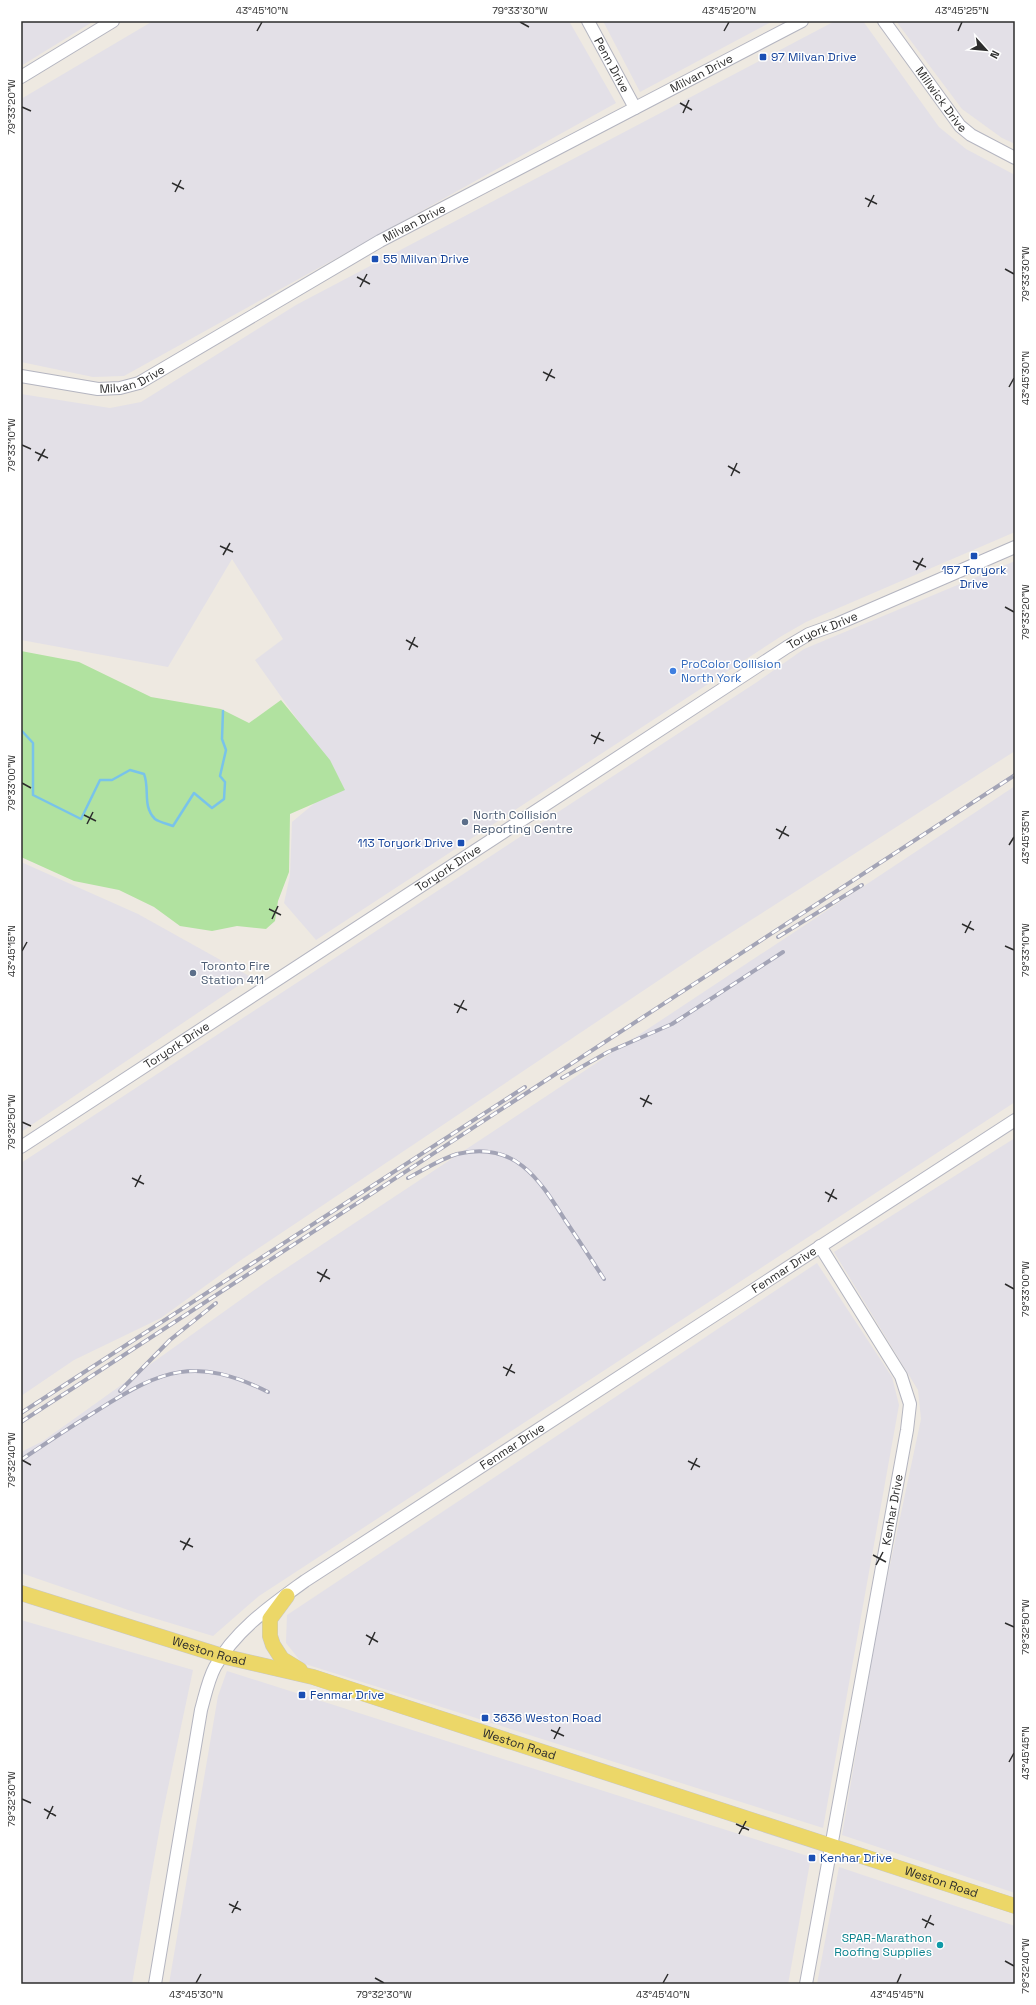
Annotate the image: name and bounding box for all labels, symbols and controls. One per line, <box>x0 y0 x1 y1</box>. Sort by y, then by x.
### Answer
text: 43°45'10"N <box>236 4 288 17</box>
text: 79°33'30"W <box>492 4 548 17</box>
text: 43°45'20"N <box>702 4 756 17</box>
text: 43°45'25"N <box>935 4 989 17</box>
north arrow <box>966 30 1006 70</box>
street label: Penn Drive <box>590 34 633 96</box>
text: N <box>987 48 1003 61</box>
place label: 97 Milvan Drive <box>771 49 857 65</box>
street label: Milvan Drive <box>667 50 736 96</box>
marker: 97 Milvan Drive <box>758 52 768 62</box>
street label: Millwick Drive <box>912 64 970 136</box>
text: 79°33'20"W <box>5 79 18 135</box>
street label: Milvan Drive <box>380 200 448 246</box>
text: 79°33'30"W <box>1019 246 1032 302</box>
place label: 55 Milvan Drive <box>383 251 469 267</box>
marker: 55 Milvan Drive <box>370 254 380 264</box>
text: 43°45'30"N <box>1019 351 1032 405</box>
street label: Milvan Drive <box>99 362 168 397</box>
text: 79°33'10"W <box>5 418 18 472</box>
marker: 157 Toryork Drive <box>969 551 979 561</box>
place label: 157 Toryork Drive <box>941 562 1007 592</box>
text: 79°33'20"W <box>1019 584 1032 640</box>
street label: Toryork Drive <box>784 608 860 653</box>
place label: ProColor Collision North York <box>681 656 781 686</box>
marker: ProColor Collision North York <box>668 666 678 676</box>
text: 79°33'00"W <box>5 755 18 811</box>
place label: North Collision Reporting Centre <box>473 807 573 837</box>
text: 43°45'35"N <box>1019 810 1032 864</box>
marker: North Collision Reporting Centre <box>460 817 470 827</box>
place label: 113 Toryork Drive <box>358 835 453 851</box>
marker: 113 Toryork Drive <box>456 838 466 848</box>
street label: Toryork Drive <box>412 841 484 896</box>
text: 79°33'10"W <box>1019 923 1032 977</box>
text: 43°45'15"N <box>5 925 18 977</box>
place label: Toronto Fire Station 411 <box>201 958 270 988</box>
marker: Toronto Fire Station 411 <box>188 968 198 978</box>
street label: Toryork Drive <box>141 1018 213 1073</box>
text: 79°32'50"W <box>5 1094 18 1150</box>
street label: Fenmar Drive <box>749 1243 820 1297</box>
text: 79°33'00"W <box>1019 1261 1032 1317</box>
street label: Fenmar Drive <box>477 1419 548 1473</box>
text: 79°32'40"W <box>5 1432 18 1488</box>
street label: Kenhar Drive <box>878 1473 907 1547</box>
text: 79°32'50"W <box>1019 1599 1032 1655</box>
street label: Weston Road <box>170 1633 248 1669</box>
place label: Fenmar Drive <box>310 1687 384 1703</box>
marker: Fenmar Drive <box>297 1690 307 1700</box>
place label: 3636 Weston Road <box>493 1710 601 1726</box>
marker: 3636 Weston Road <box>480 1713 490 1723</box>
street label: Weston Road <box>481 1725 558 1764</box>
text: 43°45'45"N <box>1019 1726 1032 1780</box>
text: 79°32'30"W <box>5 1771 18 1827</box>
place label: Kenhar Drive <box>820 1850 892 1866</box>
marker: Kenhar Drive <box>807 1853 817 1863</box>
street label: Weston Road <box>903 1863 980 1901</box>
place label: SPAR-Marathon Roofing Supplies <box>834 1930 932 1960</box>
text: 79°32'40"W <box>1019 1938 1032 1994</box>
marker: SPAR-Marathon Roofing Supplies <box>935 1940 945 1950</box>
text: 43°45'30"N <box>169 1988 223 2001</box>
text: 79°32'30"W <box>356 1988 412 2001</box>
text: 43°45'40"N <box>636 1988 690 2001</box>
text: 43°45'45"N <box>870 1988 924 2001</box>

